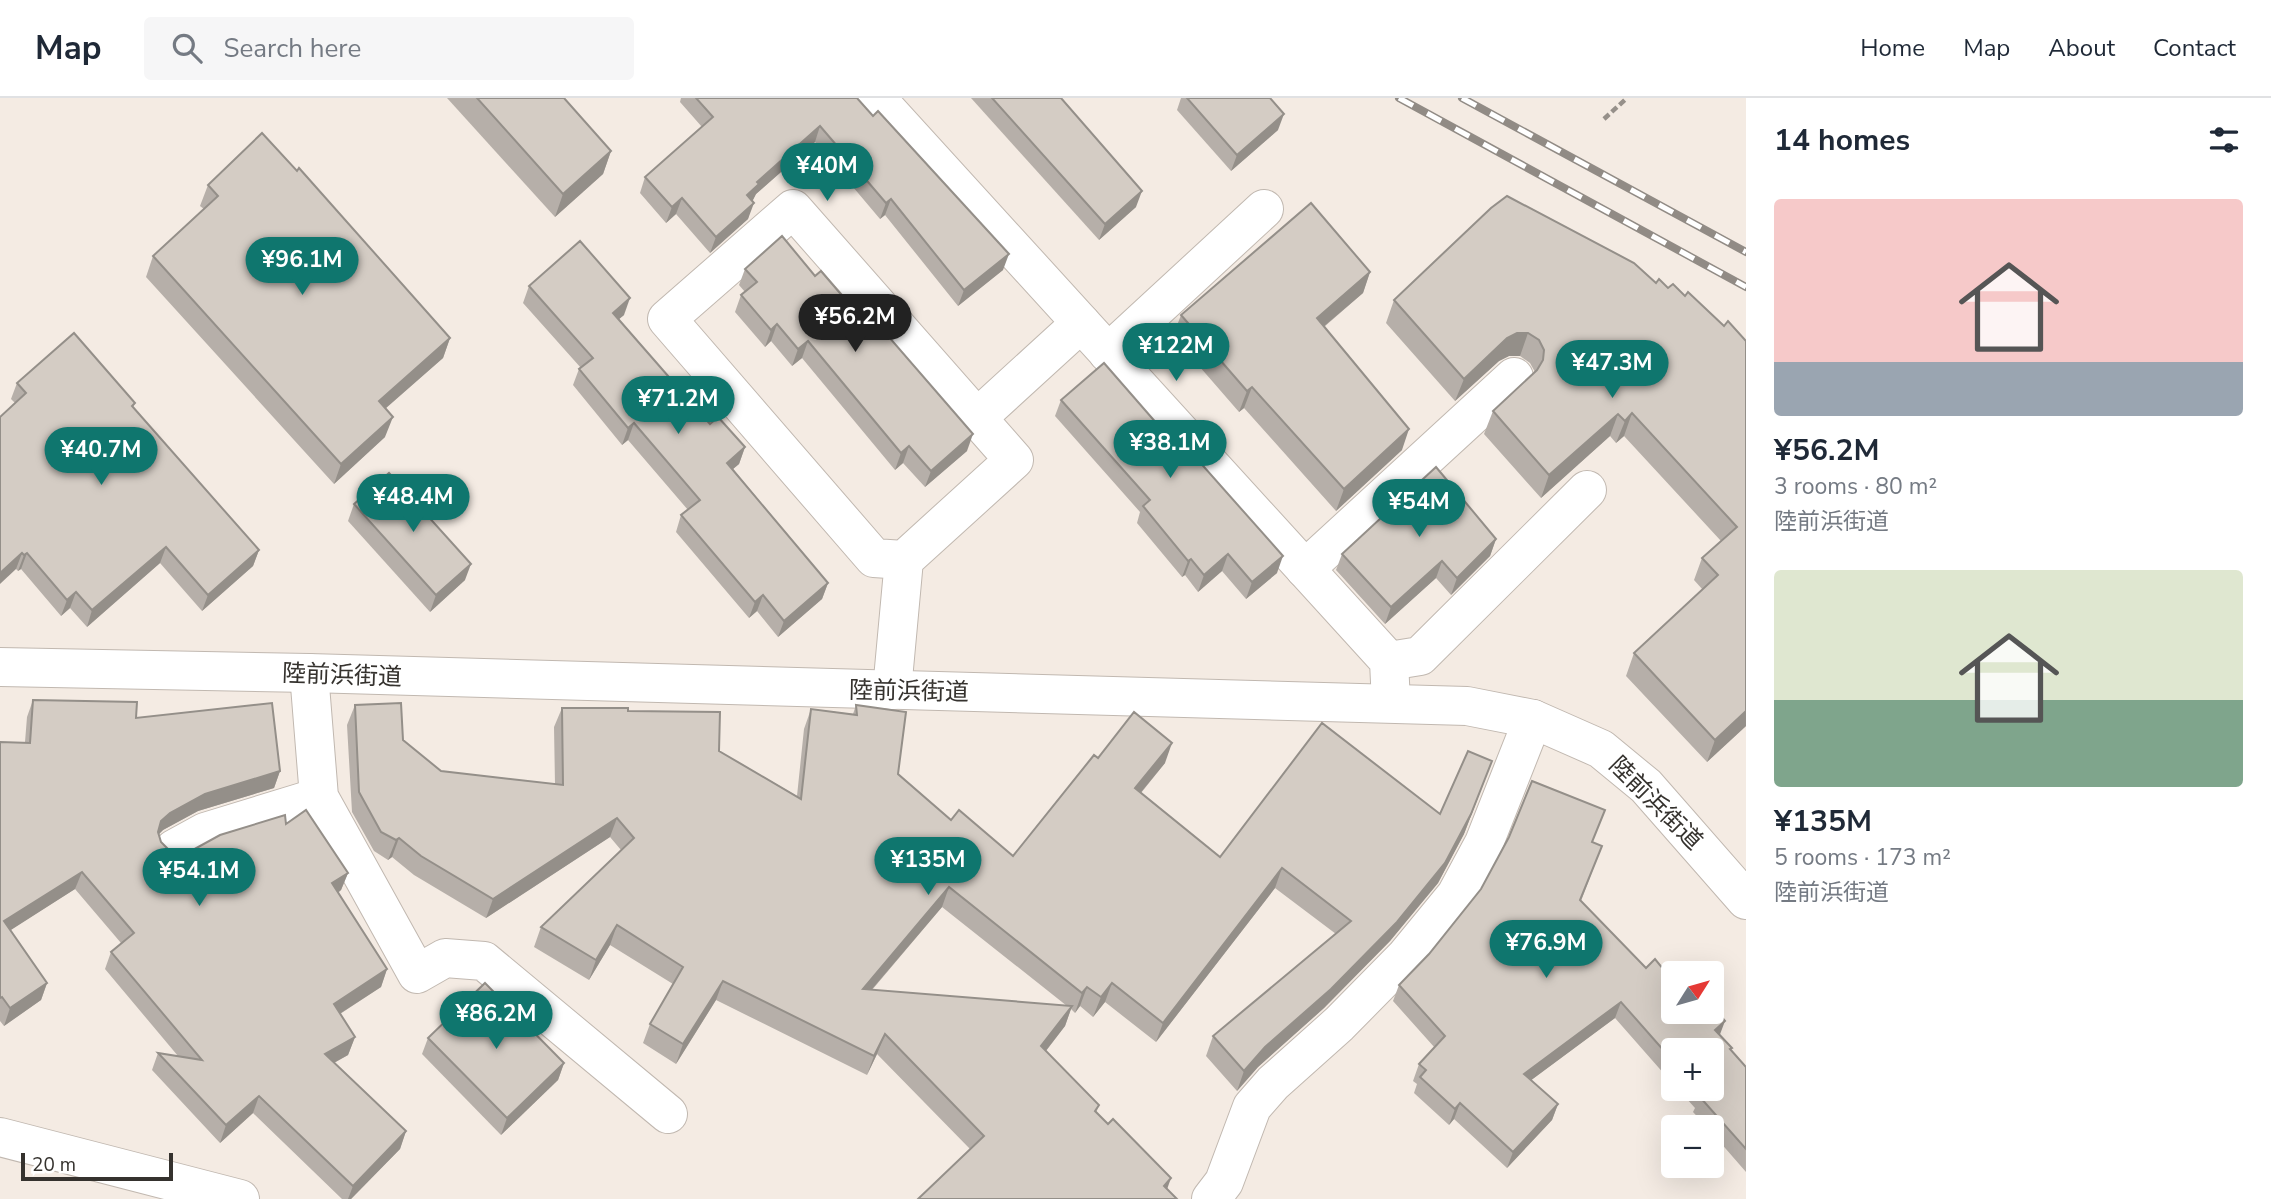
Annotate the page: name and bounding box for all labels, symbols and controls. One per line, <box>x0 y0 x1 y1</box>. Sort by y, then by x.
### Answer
search box <box>144 17 634 80</box>
text: Map <box>35 26 102 71</box>
icon: search <box>168 29 206 67</box>
text: Search here <box>224 31 361 66</box>
text: Home <box>1860 32 1925 64</box>
text: Map <box>1963 32 2010 64</box>
text: About <box>2048 32 2115 64</box>
text: Contact <box>2153 32 2236 64</box>
text: 14 homes <box>1774 120 1910 161</box>
icon: filters <box>2205 121 2243 159</box>
pin: ¥40M <box>786 144 868 203</box>
text: ¥40M <box>796 150 858 181</box>
pin: ¥96.1M <box>245 238 359 297</box>
text: ¥96.1M <box>262 244 342 275</box>
icon: home <box>1946 244 2072 370</box>
pin: ¥56.2M <box>798 294 912 354</box>
text: ¥56.2M <box>815 301 895 332</box>
pin: ¥122M <box>1127 324 1225 383</box>
text: ¥122M <box>1138 330 1214 361</box>
pin: ¥47.3M <box>1555 341 1669 400</box>
text: ¥47.3M <box>1572 347 1652 378</box>
pin: ¥71.2M <box>621 376 735 436</box>
text: ¥71.2M <box>638 383 718 414</box>
pin: ¥38.1M <box>1113 420 1227 480</box>
text: ¥38.1M <box>1130 427 1210 458</box>
pin: ¥40.7M <box>44 428 158 487</box>
text: ¥56.2M <box>1774 430 1879 471</box>
text: ¥40.7M <box>61 434 141 465</box>
text: 3 rooms · 80 m² <box>1774 471 1937 502</box>
pin: ¥48.4M <box>356 474 470 534</box>
pin: ¥54M <box>1378 480 1460 539</box>
text: ¥48.4M <box>373 481 453 512</box>
text: ¥54M <box>1388 486 1450 517</box>
text: 陸前浜街道 <box>1774 506 1889 537</box>
icon: home <box>1946 615 2072 741</box>
street label: 陸前浜街道 <box>281 657 403 693</box>
street label: 陸前浜街道 <box>849 674 969 708</box>
street label: 陸前浜街道 <box>1602 749 1710 857</box>
text: ¥135M <box>1774 801 1872 842</box>
pin: ¥135M <box>879 838 977 897</box>
text: 5 rooms · 173 m² <box>1774 842 1951 873</box>
text: ¥135M <box>890 844 966 875</box>
pin: ¥54.1M <box>142 848 256 908</box>
text: ¥54.1M <box>159 855 239 886</box>
text: 陸前浜街道 <box>1774 877 1889 908</box>
pin: ¥76.9M <box>1489 920 1603 980</box>
text: ¥76.9M <box>1506 927 1586 958</box>
north arrow <box>1661 961 1724 1024</box>
map controls <box>1661 961 1724 1178</box>
pin: ¥86.2M <box>439 992 553 1051</box>
text: ¥86.2M <box>456 998 536 1029</box>
button: + <box>1661 1038 1724 1101</box>
button: − <box>1661 1115 1724 1178</box>
scale bar <box>21 1150 173 1182</box>
text: 20 m <box>32 1152 76 1178</box>

